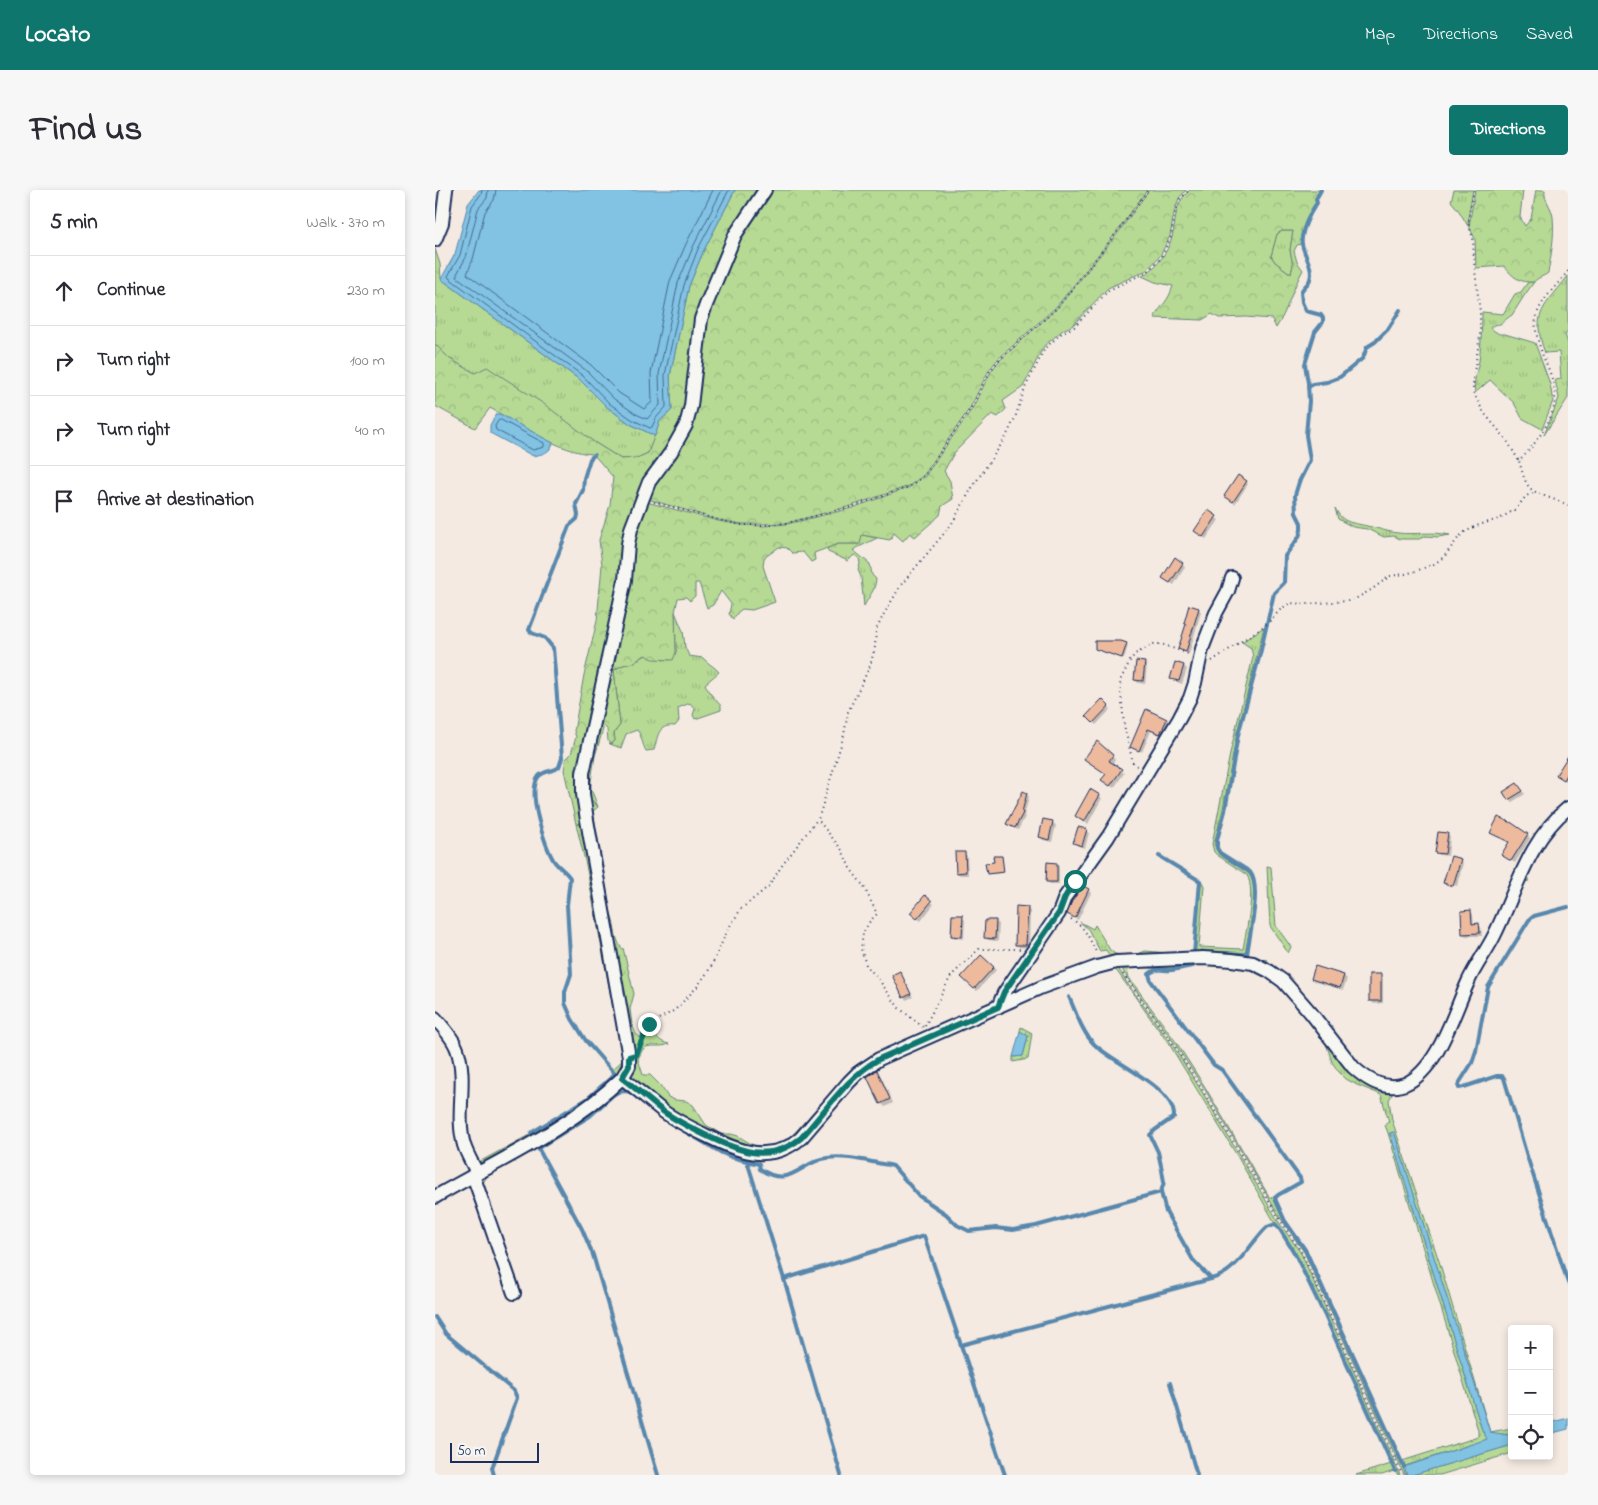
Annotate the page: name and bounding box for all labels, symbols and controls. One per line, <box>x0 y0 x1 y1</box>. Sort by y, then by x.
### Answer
text: Locato <box>25 18 91 53</box>
text: Map <box>1365 22 1395 48</box>
text: Directions <box>1423 22 1498 48</box>
text: Saved <box>1526 22 1573 48</box>
text: Find us <box>30 105 142 156</box>
button: Directions <box>1449 105 1568 155</box>
text: 5 min <box>50 208 98 238</box>
text: Walk · 370 m <box>306 211 385 235</box>
icon: ahead <box>50 277 78 305</box>
text: Continue <box>97 277 165 304</box>
text: 230 m <box>347 279 385 303</box>
icon: right <box>50 347 78 375</box>
text: Turn right <box>97 347 170 374</box>
text: 100 m <box>350 349 385 373</box>
icon: right <box>50 417 78 445</box>
text: Turn right <box>97 417 170 444</box>
text: 40 m <box>355 419 385 443</box>
icon: arrive <box>50 487 78 515</box>
text: Arrive at destination <box>97 487 254 514</box>
route start <box>1064 870 1087 893</box>
route end <box>638 1013 661 1036</box>
map controls <box>1508 1325 1553 1460</box>
button: + <box>1508 1325 1553 1370</box>
button: − <box>1508 1370 1553 1415</box>
button: locate <box>1508 1415 1553 1460</box>
scale bar <box>450 1440 539 1463</box>
text: 50 m <box>457 1441 485 1462</box>

